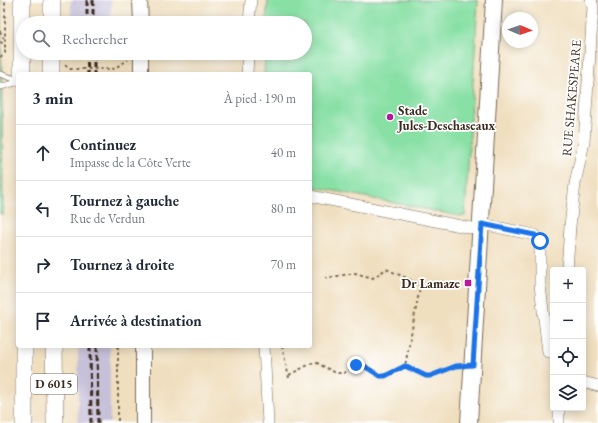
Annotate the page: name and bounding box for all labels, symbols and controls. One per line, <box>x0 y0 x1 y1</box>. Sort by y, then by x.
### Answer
north arrow <box>502 12 538 48</box>
search box <box>16 16 312 60</box>
icon: search <box>30 27 52 49</box>
text: Rechercher <box>62 29 128 48</box>
street label: RUE SHAKESPEARE <box>558 39 585 157</box>
text: 3 min <box>32 87 73 109</box>
text: À pied · 190 m <box>224 90 296 107</box>
place label: Stade Jules-Deschaseaux <box>396 102 496 134</box>
marker: Stade Jules-Deschaseaux <box>385 112 395 122</box>
text: Continuez <box>70 135 136 154</box>
icon: ahead <box>32 142 54 164</box>
text: 40 m <box>271 144 296 161</box>
text: Impasse de la Côte Verte <box>70 154 191 171</box>
text: Tournez à gauche <box>70 191 179 210</box>
icon: left <box>32 198 54 220</box>
text: 80 m <box>271 200 296 217</box>
text: Rue de Verdun <box>70 210 145 227</box>
route start <box>531 232 549 250</box>
icon: right <box>32 254 54 276</box>
text: Tournez à droite <box>70 255 174 274</box>
text: 70 m <box>271 256 296 273</box>
map controls <box>550 267 586 411</box>
button: + <box>550 267 586 303</box>
place label: Dr Lamaze <box>401 275 461 292</box>
marker: Dr Lamaze <box>463 278 473 288</box>
button: − <box>550 303 586 339</box>
icon: arrive <box>32 310 54 332</box>
text: Arrivée à destination <box>70 311 202 330</box>
button: locate <box>550 339 586 375</box>
route end <box>347 356 365 374</box>
road number: D 6015 <box>31 374 77 394</box>
button: layers <box>550 375 586 411</box>

